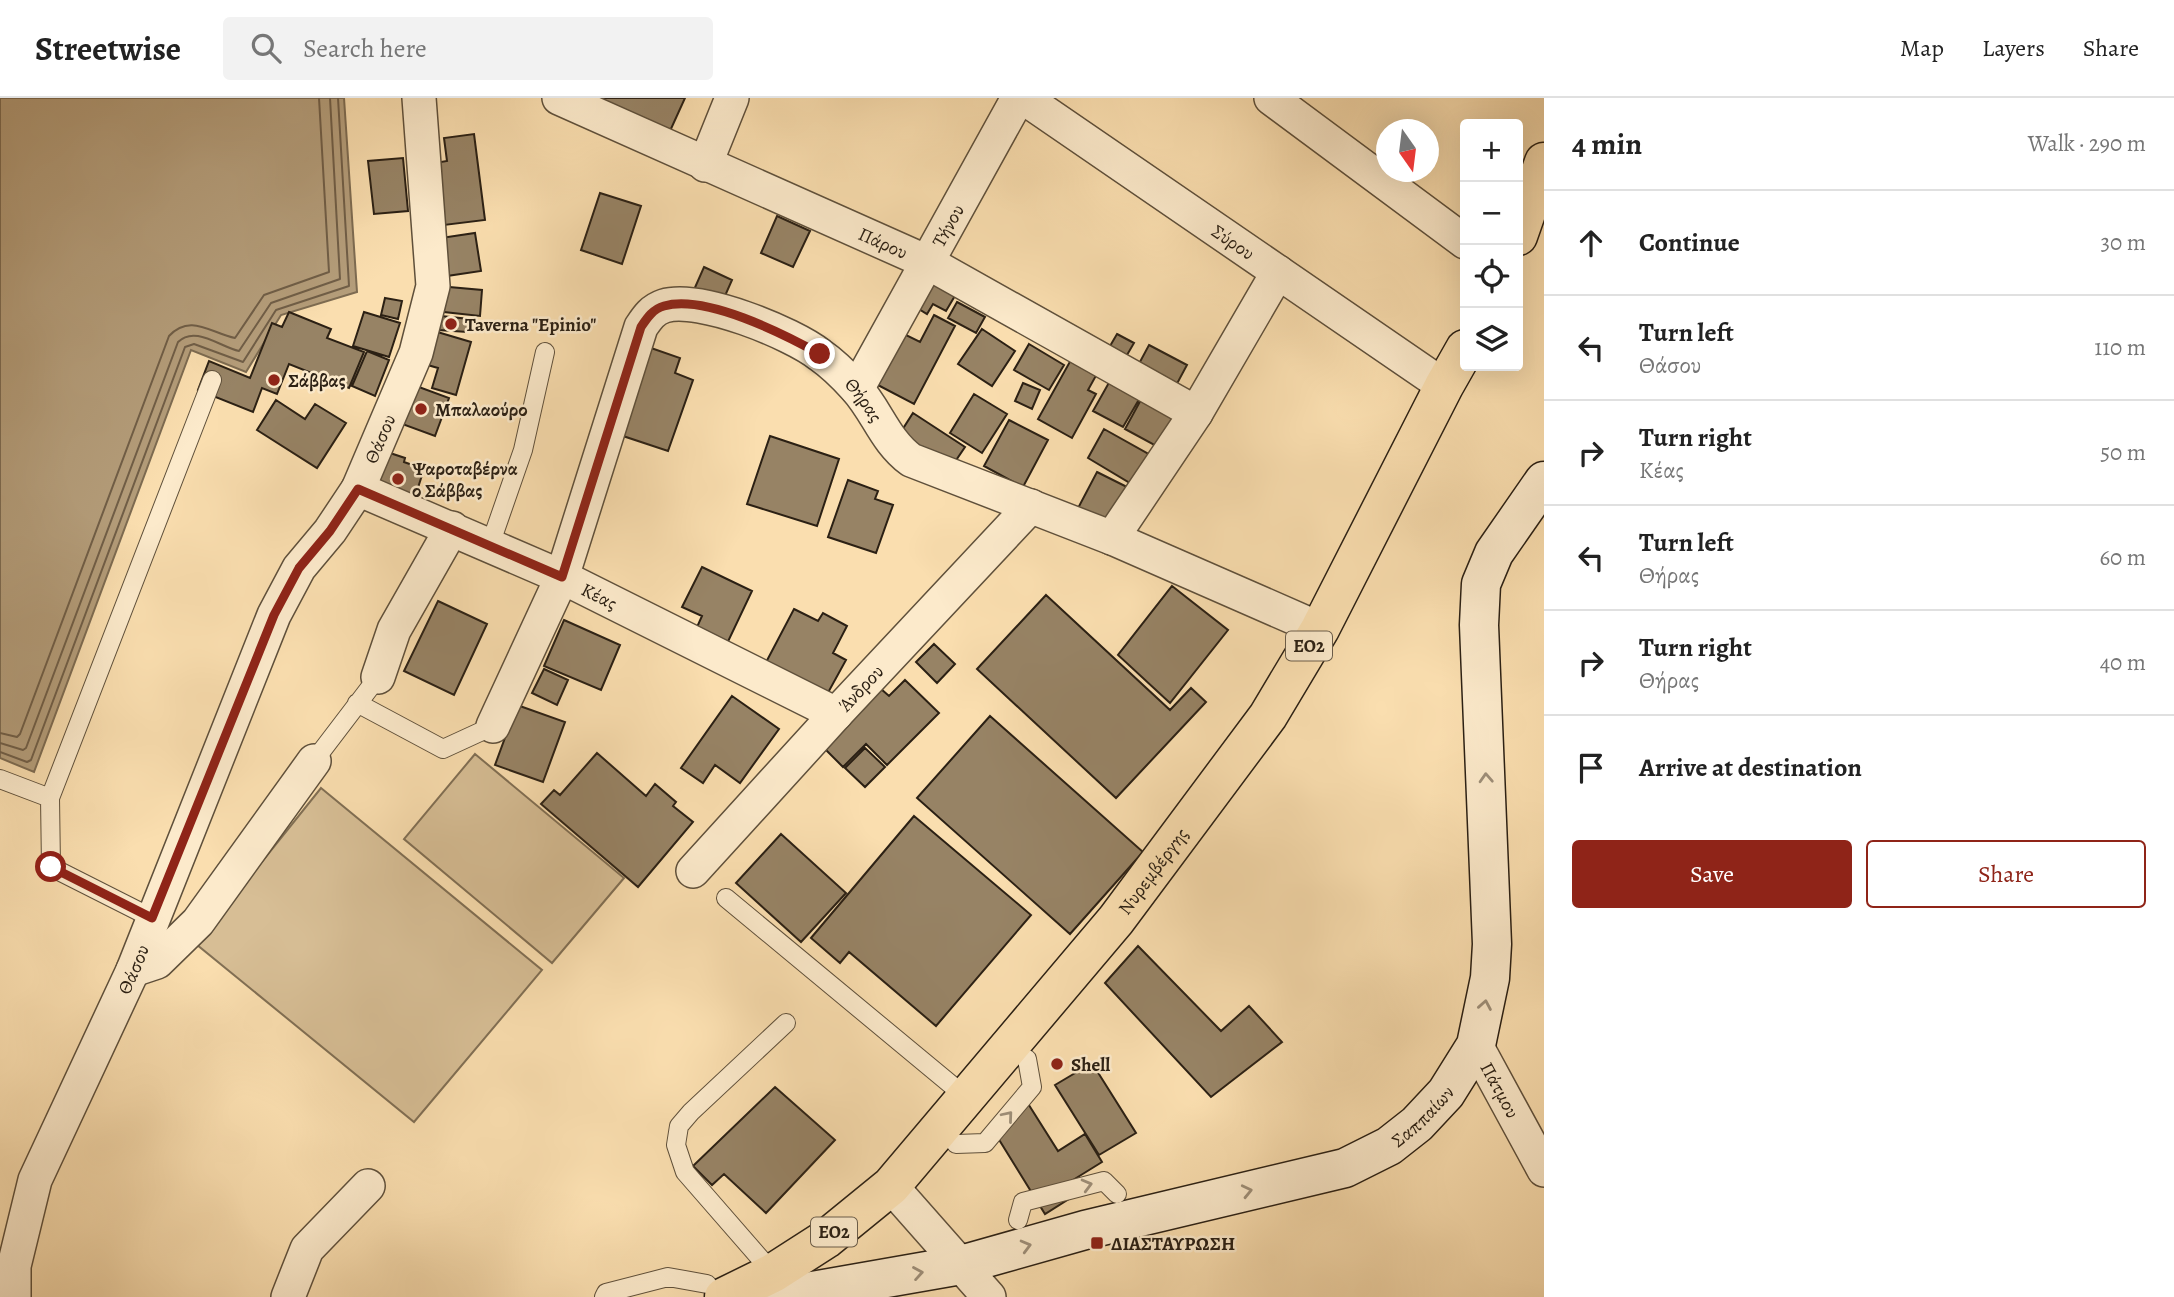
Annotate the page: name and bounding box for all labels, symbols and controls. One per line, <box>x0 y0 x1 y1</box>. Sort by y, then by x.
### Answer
search box <box>223 17 713 80</box>
text: Streetwise <box>35 26 181 71</box>
icon: search <box>247 29 285 67</box>
text: Search here <box>303 31 427 66</box>
text: Map <box>1900 32 1944 64</box>
text: Layers <box>1982 32 2045 64</box>
text: Share <box>2083 32 2139 64</box>
north arrow <box>1376 119 1439 182</box>
map controls <box>1460 119 1523 371</box>
button: + <box>1460 119 1523 182</box>
text: 4 min <box>1572 124 1642 164</box>
text: Walk · 290 m <box>2028 128 2146 159</box>
button: − <box>1460 182 1523 245</box>
street label: Τήνου <box>926 200 971 252</box>
street label: Σύρου <box>1206 219 1260 266</box>
street label: Πάρου <box>854 221 912 266</box>
icon: ahead <box>1572 224 1610 262</box>
text: Continue <box>1639 225 1740 260</box>
text: 30 m <box>2100 227 2146 258</box>
button: locate <box>1460 245 1523 308</box>
button: layers <box>1460 308 1523 371</box>
place label: Taverna "Epinio" <box>465 312 596 338</box>
text: Turn left <box>1639 315 1734 350</box>
marker: Taverna "Epinio" <box>443 316 459 332</box>
icon: left <box>1572 329 1610 367</box>
text: 110 m <box>2094 332 2146 363</box>
route end <box>804 338 835 369</box>
text: Θάσου <box>1639 350 1701 381</box>
place label: Σάββας <box>288 368 346 394</box>
marker: Σάββας <box>266 372 282 388</box>
street label: Θήρας <box>839 372 889 427</box>
place label: Μπαλαούρο <box>435 397 528 423</box>
marker: Μπαλαούρο <box>413 401 429 417</box>
street label: Θάσου <box>358 410 402 468</box>
text: Turn right <box>1639 420 1752 455</box>
icon: right <box>1572 434 1610 472</box>
text: 50 m <box>2100 437 2146 468</box>
text: Κέας <box>1639 455 1684 486</box>
place label: Ψαροταβέρνα ο Σάββας <box>412 456 518 504</box>
marker: Ψαροταβέρνα ο Σάββας <box>390 471 406 487</box>
text: Turn left <box>1639 525 1734 560</box>
icon: left <box>1572 539 1610 577</box>
text: 60 m <box>2099 542 2146 573</box>
text: Θήρας <box>1639 560 1699 591</box>
street label: Κέας <box>577 577 621 617</box>
text: Turn right <box>1639 630 1752 665</box>
road number: ΕΟ2 <box>1286 632 1332 660</box>
icon: right <box>1572 644 1610 682</box>
text: 40 m <box>2100 647 2146 678</box>
street label: Άνδρου <box>832 659 890 718</box>
text: Θήρας <box>1639 665 1699 696</box>
icon: arrive <box>1572 749 1610 787</box>
text: Arrive at destination <box>1639 750 1862 785</box>
one-way arrow <box>1479 772 1494 783</box>
street label: Νυρεμβέργης <box>1112 822 1195 920</box>
button: Save <box>1572 840 1852 908</box>
button: Share <box>1866 840 2146 908</box>
route start <box>35 851 66 882</box>
street label: Θάσου <box>112 941 156 999</box>
one-way arrow <box>1477 999 1492 1011</box>
place label: Shell <box>1071 1052 1110 1078</box>
marker: Shell <box>1049 1056 1065 1072</box>
street label: Πάτμου <box>1474 1058 1525 1123</box>
street label: Σαππαίων <box>1386 1081 1461 1153</box>
one-way arrow <box>1000 1111 1012 1124</box>
one-way arrow <box>1081 1179 1093 1194</box>
one-way arrow <box>1241 1185 1253 1200</box>
road number: ΕΟ2 <box>811 1218 857 1246</box>
place label: ΔΙΑΣΤΑΥΡΩΣΗ <box>1111 1231 1235 1257</box>
marker: ΔΙΑΣΤΑΥΡΩΣΗ <box>1089 1235 1105 1251</box>
one-way arrow <box>1020 1240 1032 1255</box>
one-way arrow <box>912 1266 924 1281</box>

